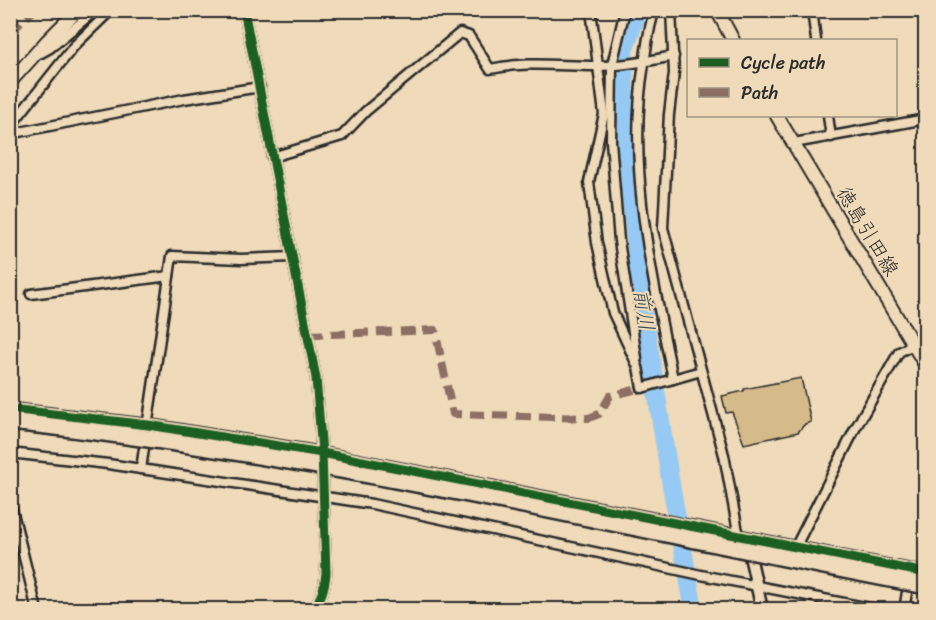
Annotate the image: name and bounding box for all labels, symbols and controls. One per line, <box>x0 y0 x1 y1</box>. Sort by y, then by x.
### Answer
legend <box>687 39 897 117</box>
text: Cycle path <box>741 47 825 79</box>
text: Path <box>741 77 778 109</box>
street label: 徳島引田線 <box>827 179 908 283</box>
water label: 前川 <box>622 286 666 334</box>

